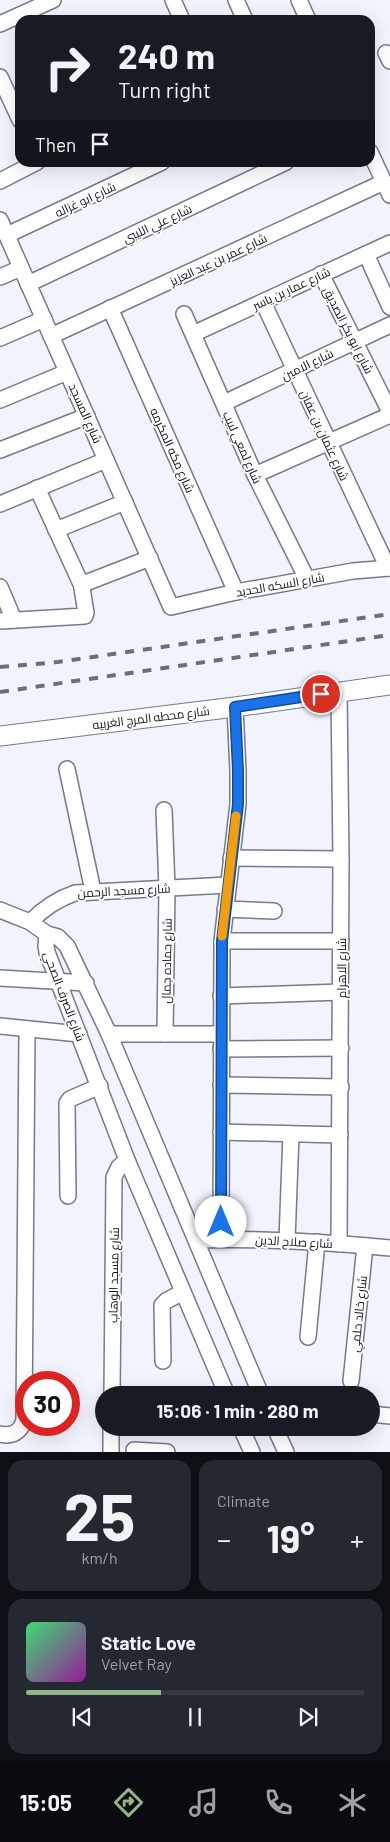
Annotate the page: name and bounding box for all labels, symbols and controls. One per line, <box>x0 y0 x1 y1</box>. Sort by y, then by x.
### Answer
text: 240 m <box>118 34 215 76</box>
icon: right <box>35 35 100 100</box>
text: Turn right <box>118 76 211 102</box>
icon: arrive <box>86 130 114 158</box>
text: Then <box>35 133 76 156</box>
street label: شارع ابو غزاله <box>52 179 119 221</box>
street label: شارع علي الليبي <box>120 201 196 249</box>
street label: شارع عمر بن عبد العزيز <box>166 230 270 290</box>
street label: شارع عمار بن ياسر <box>249 264 333 314</box>
street label: شارع ابو بكر الصديق <box>319 284 377 377</box>
street label: شارع الامين <box>279 345 336 384</box>
street label: شارع المسجد <box>65 381 105 446</box>
street label: شارع عثمان بن عفان <box>296 387 352 484</box>
street label: شارع مكه المكرمه <box>146 405 198 495</box>
street label: شارع لمعي لبيب <box>217 409 265 487</box>
street label: شارع السكه الحديد <box>235 569 326 601</box>
pin <box>300 673 342 715</box>
icon: arrive <box>307 680 335 708</box>
street label: شارع محطه المرج الغربيه <box>92 703 211 733</box>
street label: شارع مسجد الرحمن <box>77 881 171 901</box>
street label: شارع حماده جمال <box>158 918 176 1004</box>
street label: شارع الاهرام <box>334 938 350 998</box>
street label: شارع الصرف الصحي <box>38 949 89 1044</box>
position arrow <box>194 1195 246 1247</box>
street label: شارع مسجد الوهاب <box>105 1227 123 1323</box>
street label: شارع صلاح الدين <box>255 1232 333 1252</box>
street label: شارع خالد حلمي <box>347 1275 373 1353</box>
speed limit sign: 30 <box>15 1371 80 1436</box>
text: 15:06 · 1 min · 280 m <box>156 1399 319 1422</box>
text: 25 <box>64 1476 135 1554</box>
text: Climate <box>217 1491 270 1510</box>
text: 19° <box>267 1515 314 1561</box>
text: − <box>217 1522 231 1556</box>
text: + <box>350 1522 364 1556</box>
text: km/h <box>81 1548 118 1567</box>
text: Static Love <box>101 1631 196 1654</box>
text: Velvet Ray <box>101 1654 172 1673</box>
icon: previous <box>68 1703 96 1731</box>
icon: pause <box>181 1703 209 1731</box>
icon: next <box>294 1703 322 1731</box>
icon: directions <box>111 1785 146 1820</box>
icon: music <box>186 1785 221 1820</box>
icon: phone <box>261 1785 296 1820</box>
icon: climate <box>335 1785 370 1820</box>
text: 15:05 <box>20 1789 72 1815</box>

